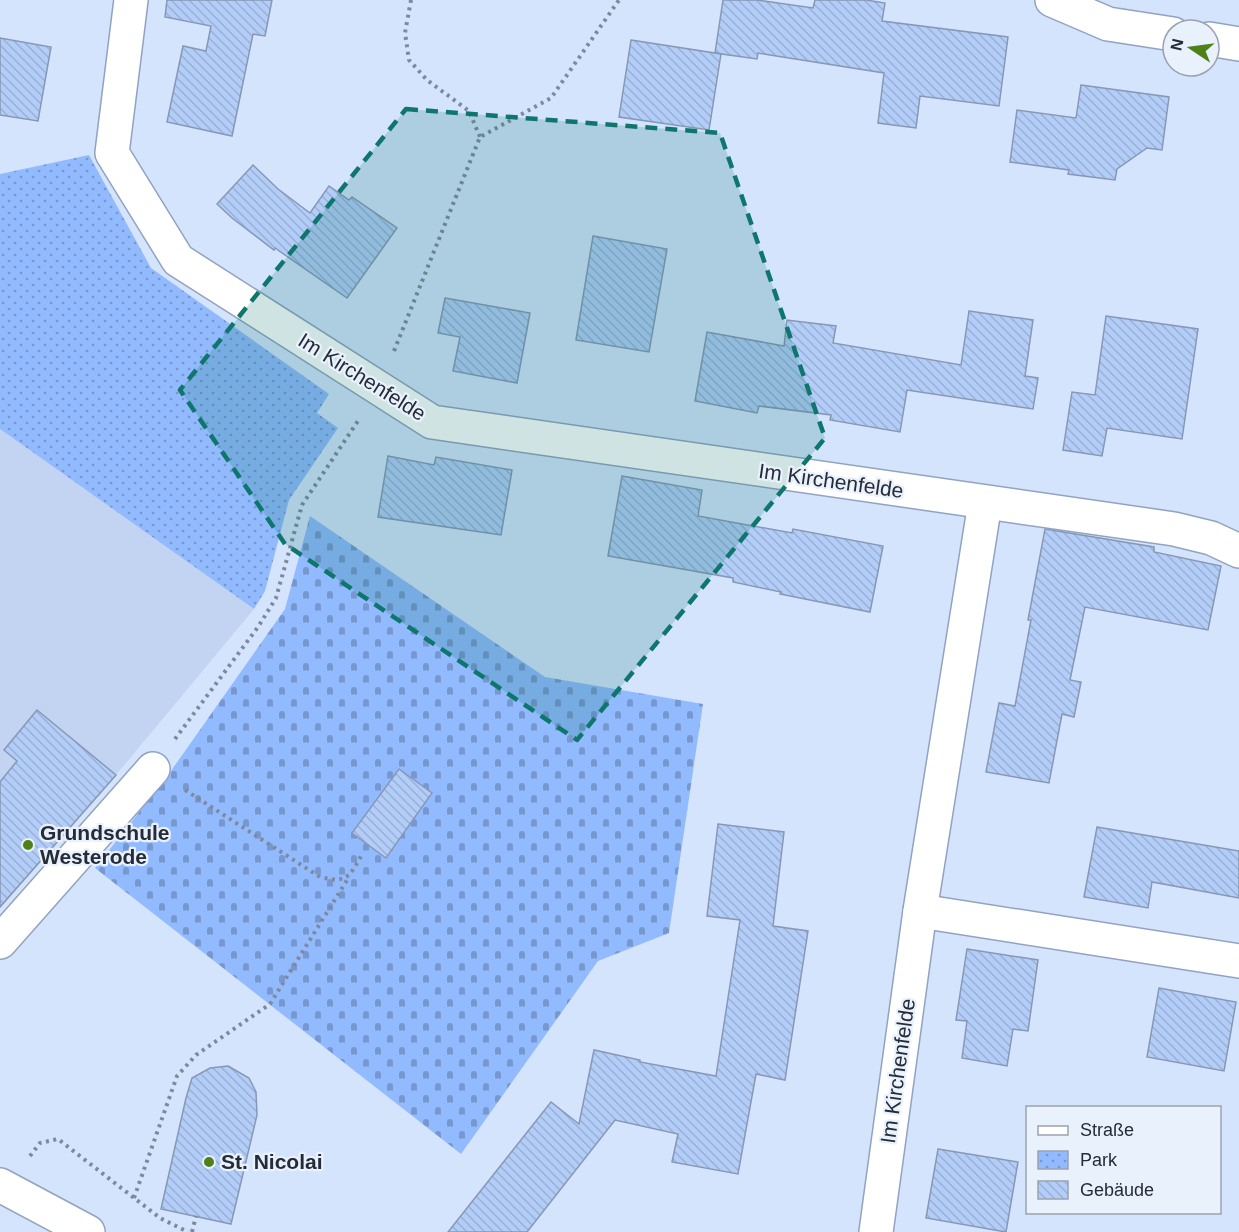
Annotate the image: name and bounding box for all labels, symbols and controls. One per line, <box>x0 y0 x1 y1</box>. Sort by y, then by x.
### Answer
north arrow <box>1161 18 1221 78</box>
text: N <box>1167 37 1186 52</box>
street label: Im Kirchenfelde <box>294 328 430 425</box>
street label: Im Kirchenfelde <box>757 459 905 502</box>
place label: Grundschule Westerode <box>40 821 170 868</box>
marker: Grundschule Westerode <box>21 838 35 852</box>
street label: Im Kirchenfelde <box>876 997 919 1145</box>
legend <box>1026 1106 1221 1214</box>
text: Straße <box>1080 1120 1134 1140</box>
place label: St. Nicolai <box>221 1150 323 1173</box>
text: Park <box>1080 1150 1118 1170</box>
marker: St. Nicolai <box>202 1155 216 1169</box>
text: Gebäude <box>1080 1180 1154 1200</box>

